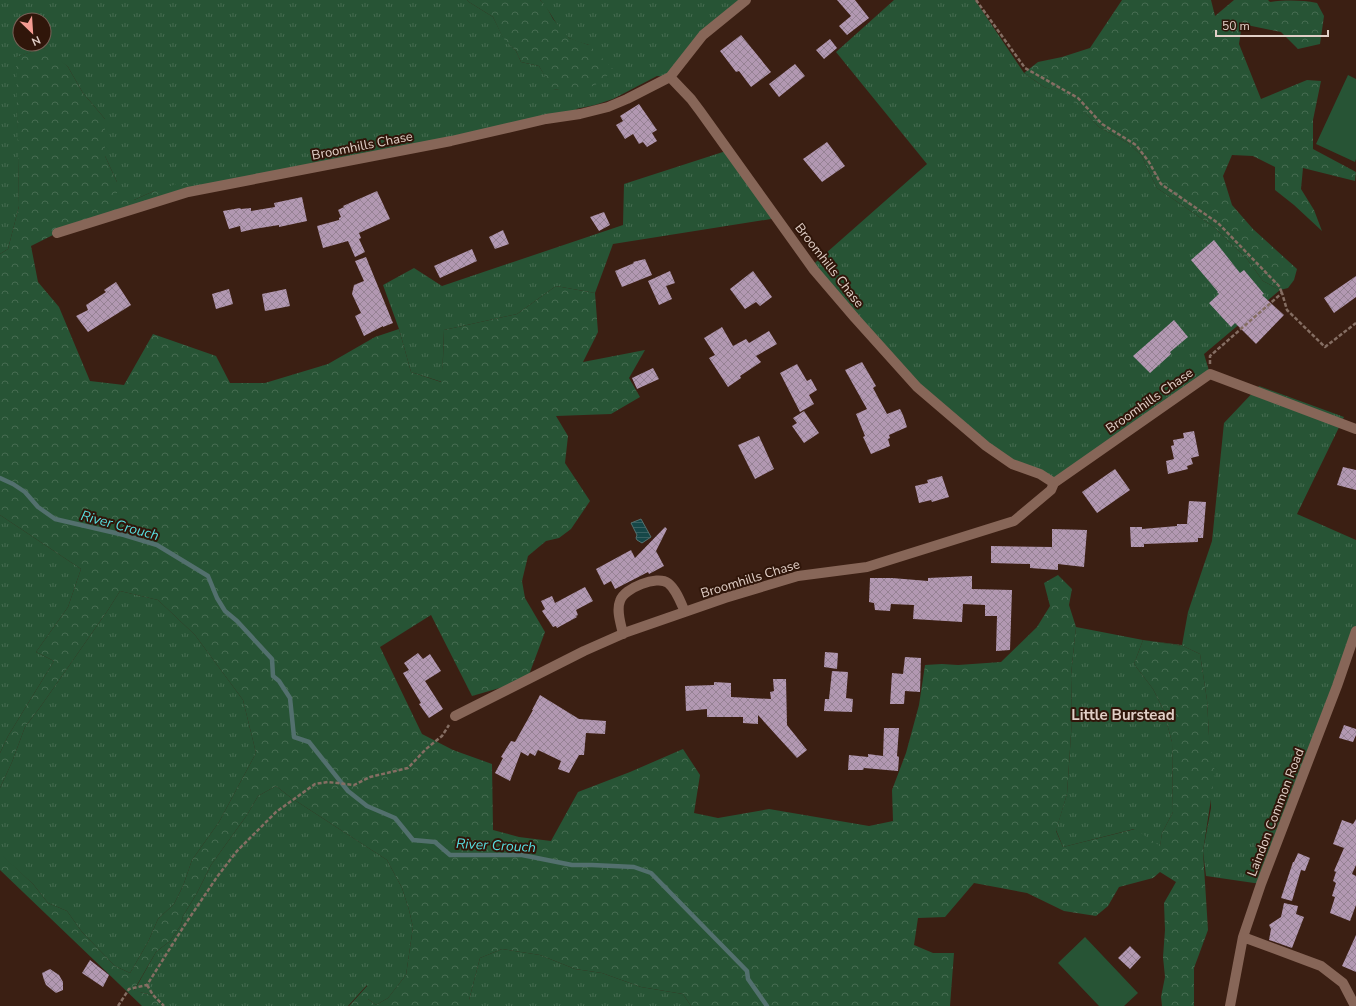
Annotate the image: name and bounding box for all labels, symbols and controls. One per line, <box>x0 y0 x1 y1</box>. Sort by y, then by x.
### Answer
north arrow <box>12 12 52 52</box>
scale bar <box>1216 12 1328 38</box>
text: 50 m <box>1222 18 1250 34</box>
text: N <box>29 32 43 49</box>
street label: Broomhills Chase <box>310 127 414 165</box>
street label: Broomhills Chase <box>790 220 868 312</box>
street label: Broomhills Chase <box>1102 364 1197 438</box>
water label: River Crouch <box>79 506 161 545</box>
street label: Broomhills Chase <box>699 555 802 603</box>
district label: Little Burstead <box>1071 705 1175 725</box>
street label: Laindon Common Road <box>1243 746 1309 879</box>
water label: River Crouch <box>455 834 537 857</box>

